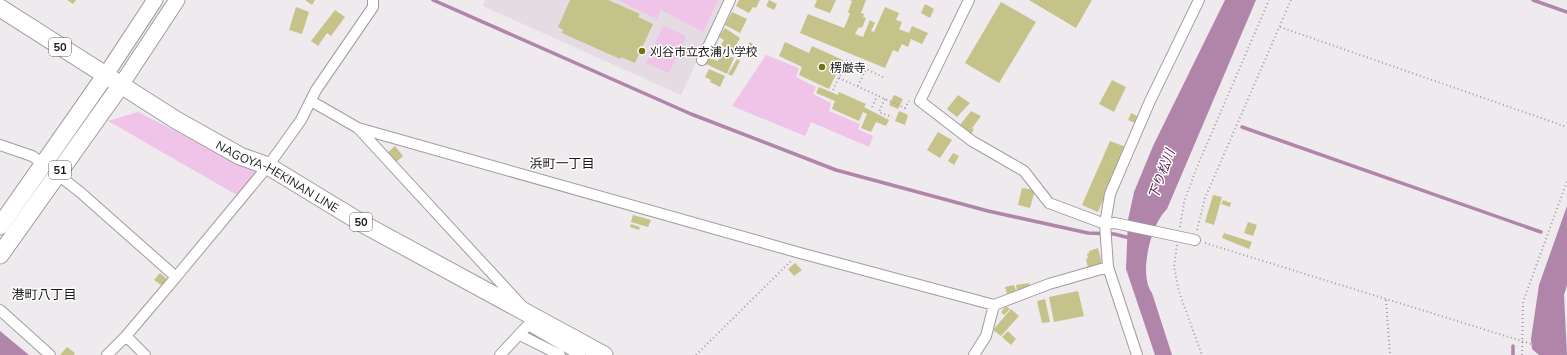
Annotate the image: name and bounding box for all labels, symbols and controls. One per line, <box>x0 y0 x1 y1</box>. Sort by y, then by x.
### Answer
road number: 50 <box>49 38 71 56</box>
place label: 刈谷市立衣浦小学校 <box>650 44 758 59</box>
marker: 刈谷市立衣浦小学校 <box>637 46 647 56</box>
place label: 楞厳寺 <box>830 60 866 75</box>
marker: 楞厳寺 <box>817 62 827 72</box>
street label: NAGOYA-HEKINAN LINE <box>214 137 342 215</box>
water label: 下り松川 <box>1145 145 1178 201</box>
district label: 浜町一丁目 <box>529 155 595 171</box>
road number: 51 <box>49 161 71 179</box>
road number: 50 <box>350 213 372 231</box>
district label: 港町八丁目 <box>11 286 77 302</box>

